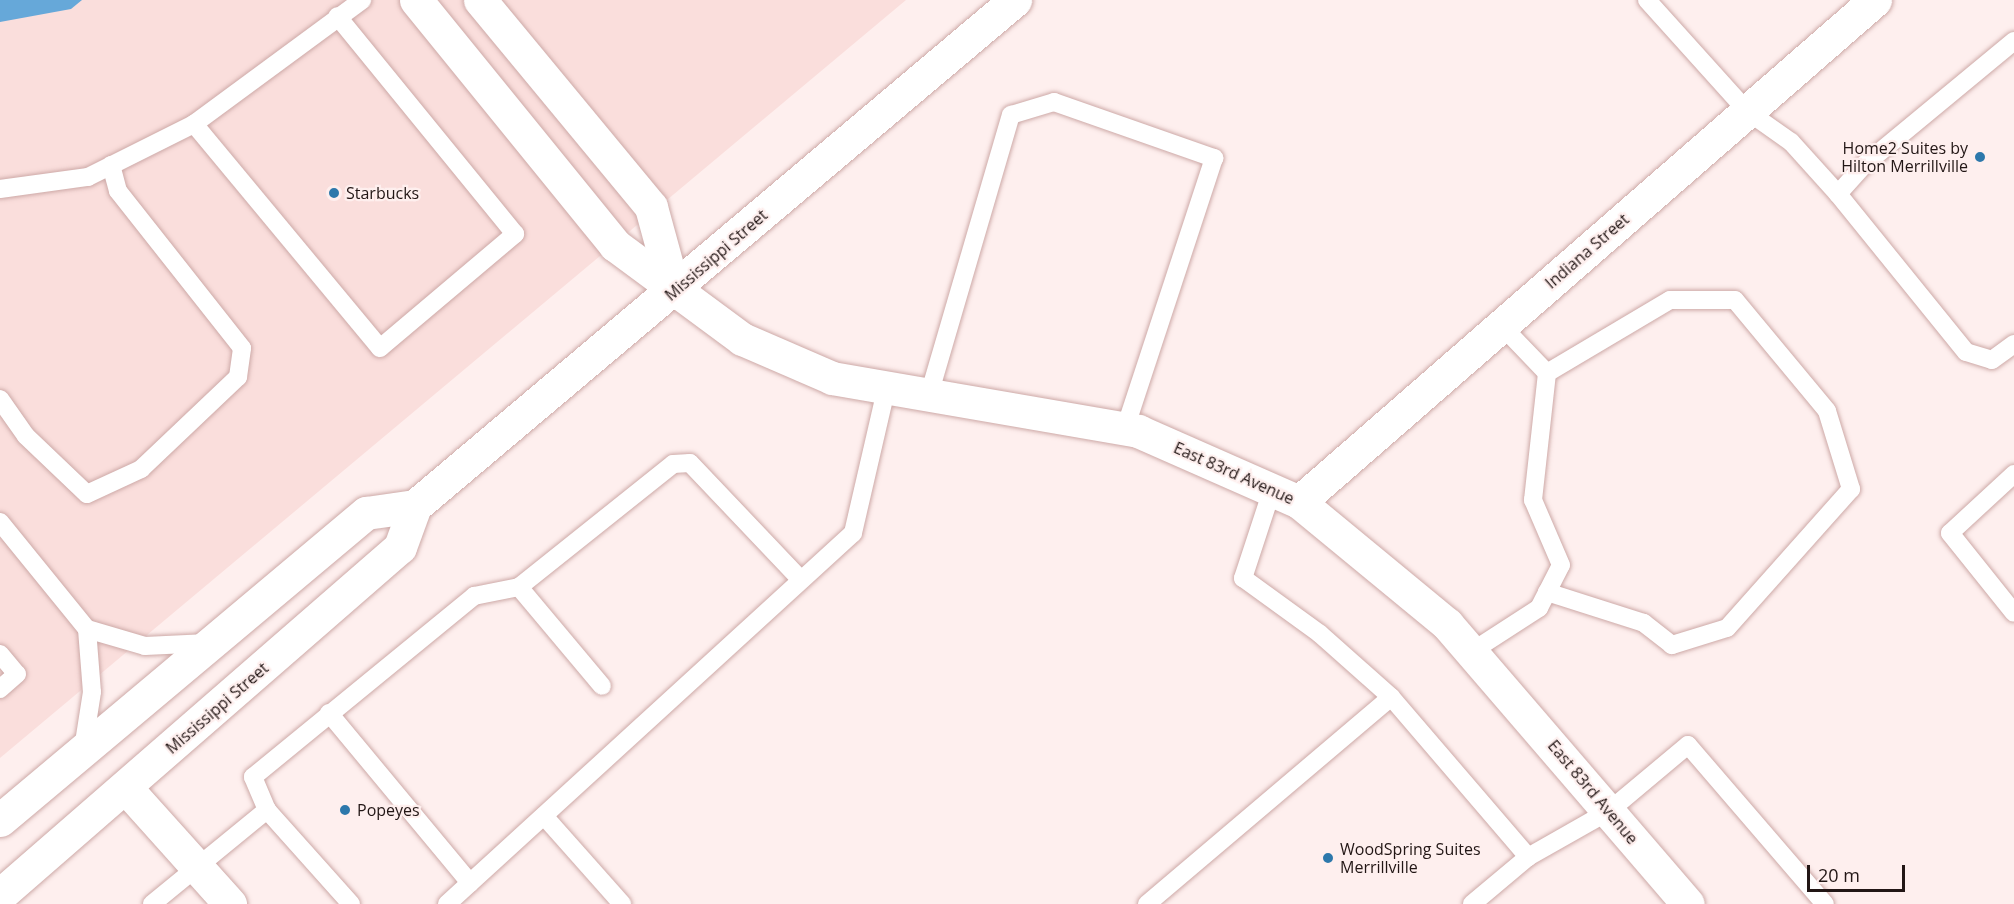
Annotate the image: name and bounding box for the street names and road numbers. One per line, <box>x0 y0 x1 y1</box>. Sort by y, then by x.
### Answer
street label: Mississippi Street <box>661 205 771 305</box>
street label: Indiana Street <box>1541 209 1633 293</box>
street label: East 83rd Avenue <box>1171 438 1297 508</box>
street label: Mississippi Street <box>162 658 272 758</box>
street label: East 83rd Avenue <box>1544 736 1642 848</box>

